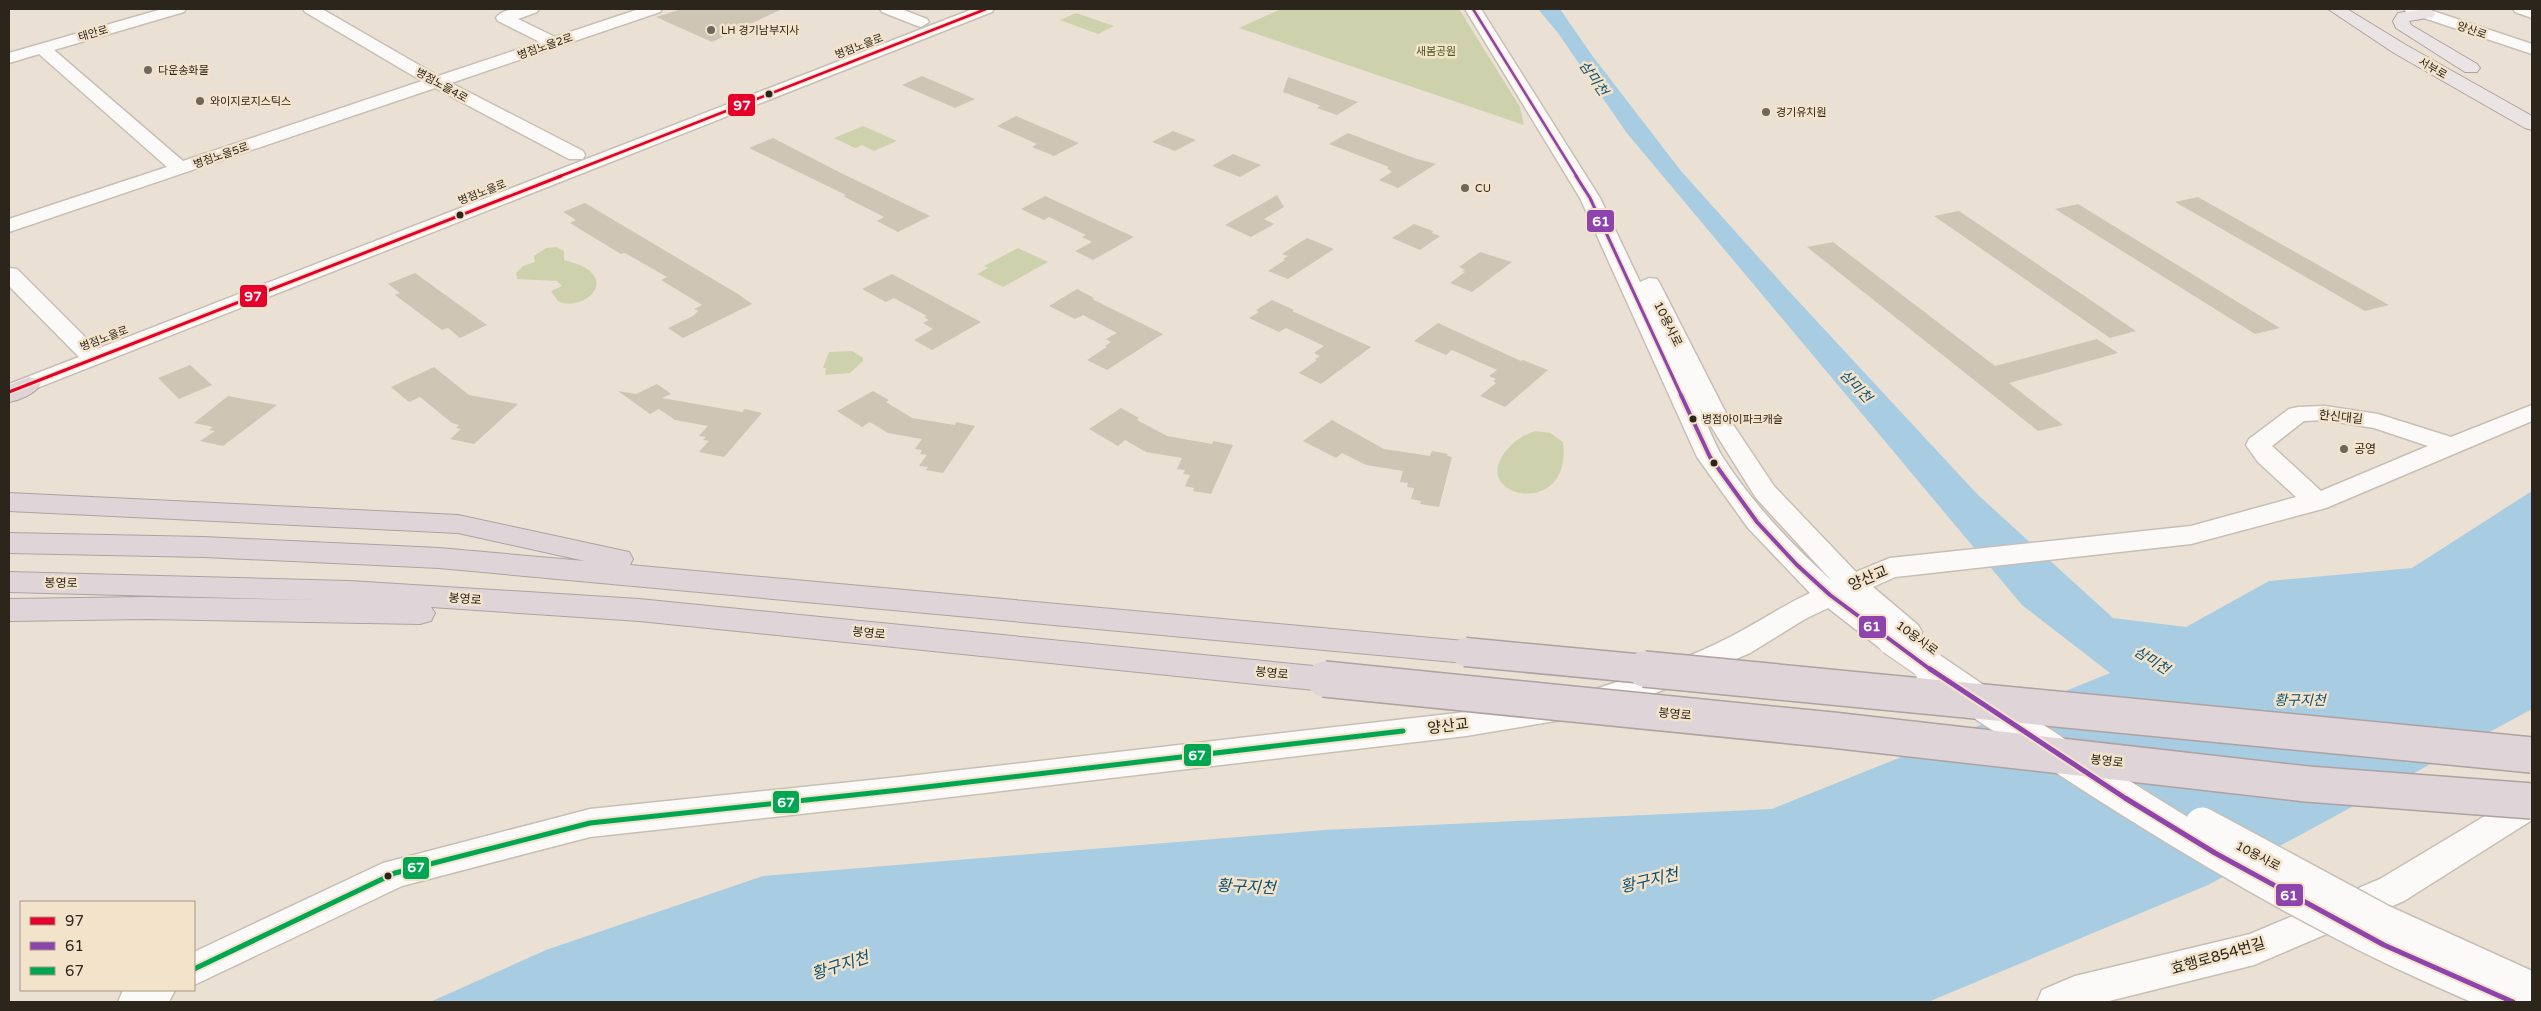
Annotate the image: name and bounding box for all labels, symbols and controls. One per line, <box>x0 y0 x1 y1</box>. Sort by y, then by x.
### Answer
street label: 양산로 <box>2455 19 2488 42</box>
street label: 태안로 <box>77 23 110 44</box>
marker: LH 경기남부지사 <box>705 24 717 36</box>
place label: LH 경기남부지사 <box>721 24 799 37</box>
street label: 병점노을2로 <box>516 31 574 62</box>
street label: 병점노을로 <box>833 31 885 62</box>
park label: 새봄공원 <box>1416 45 1456 58</box>
street label: 서부로 <box>2416 55 2449 82</box>
water label: 삼미천 <box>1576 58 1612 100</box>
marker: 다운송화물 <box>142 64 154 76</box>
place label: 다운송화물 <box>158 64 209 77</box>
street label: 병점노을4로 <box>413 66 470 105</box>
unlabelled marker <box>764 89 774 99</box>
line badge: 97 <box>727 93 756 117</box>
marker: 와이지로지스틱스 <box>194 95 206 107</box>
place label: 와이지로지스틱스 <box>210 95 291 108</box>
text: 97 <box>733 97 751 114</box>
marker: 경기유치원 <box>1760 106 1772 118</box>
place label: 경기유치원 <box>1776 106 1827 119</box>
street label: 병점노을5로 <box>192 140 250 171</box>
street label: 병점노을로 <box>456 177 508 208</box>
marker: CU <box>1459 182 1471 194</box>
place label: CU <box>1475 182 1491 195</box>
line badge: 61 <box>1586 209 1615 233</box>
unlabelled marker <box>455 210 465 220</box>
text: 61 <box>1592 213 1610 230</box>
line badge: 97 <box>239 284 268 308</box>
text: 97 <box>244 288 262 305</box>
street label: 10용사로 <box>1651 299 1685 349</box>
street label: 병점노을로 <box>78 323 130 354</box>
water label: 삼미천 <box>1836 367 1876 407</box>
street label: 한신대길 <box>2318 408 2364 426</box>
place label: 병점아이파크캐슬 <box>1702 413 1783 426</box>
marker: 병점아이파크캐슬 <box>1688 414 1698 424</box>
place label: 공영 <box>2354 442 2376 456</box>
marker: 공영 <box>2338 443 2350 455</box>
unlabelled marker <box>1709 458 1719 468</box>
street label: 양산교 <box>1845 562 1891 594</box>
street label: 봉영로 <box>44 576 78 590</box>
street label: 봉영로 <box>448 591 482 607</box>
line badge: 61 <box>1858 615 1887 639</box>
text: 61 <box>1863 618 1881 635</box>
street label: 10용사로 <box>1893 618 1941 658</box>
street label: 봉영로 <box>852 624 886 642</box>
water label: 삼미천 <box>2131 643 2174 678</box>
street label: 봉영로 <box>1255 664 1289 682</box>
water label: 황구지천 <box>2274 692 2327 709</box>
street label: 봉영로 <box>1658 705 1692 723</box>
street label: 양산교 <box>1426 715 1470 737</box>
line badge: 67 <box>1183 743 1212 767</box>
text: 67 <box>1188 747 1206 764</box>
street label: 봉영로 <box>2090 752 2124 770</box>
line badge: 67 <box>772 790 800 814</box>
text: 67 <box>777 794 795 811</box>
street label: 10용사로 <box>2233 839 2283 873</box>
line badge: 67 <box>402 856 430 880</box>
text: 67 <box>407 859 425 876</box>
water label: 황구지천 <box>1618 864 1682 897</box>
unlabelled marker <box>383 871 393 881</box>
water label: 황구지천 <box>1216 875 1278 899</box>
line badge: 61 <box>2275 883 2304 907</box>
text: 61 <box>2280 887 2298 904</box>
legend <box>20 901 195 991</box>
text: 97 <box>65 912 84 930</box>
street label: 효행로854번길 <box>2169 934 2267 978</box>
text: 61 <box>65 937 84 955</box>
water label: 황구지천 <box>809 947 874 985</box>
text: 67 <box>65 962 84 980</box>

